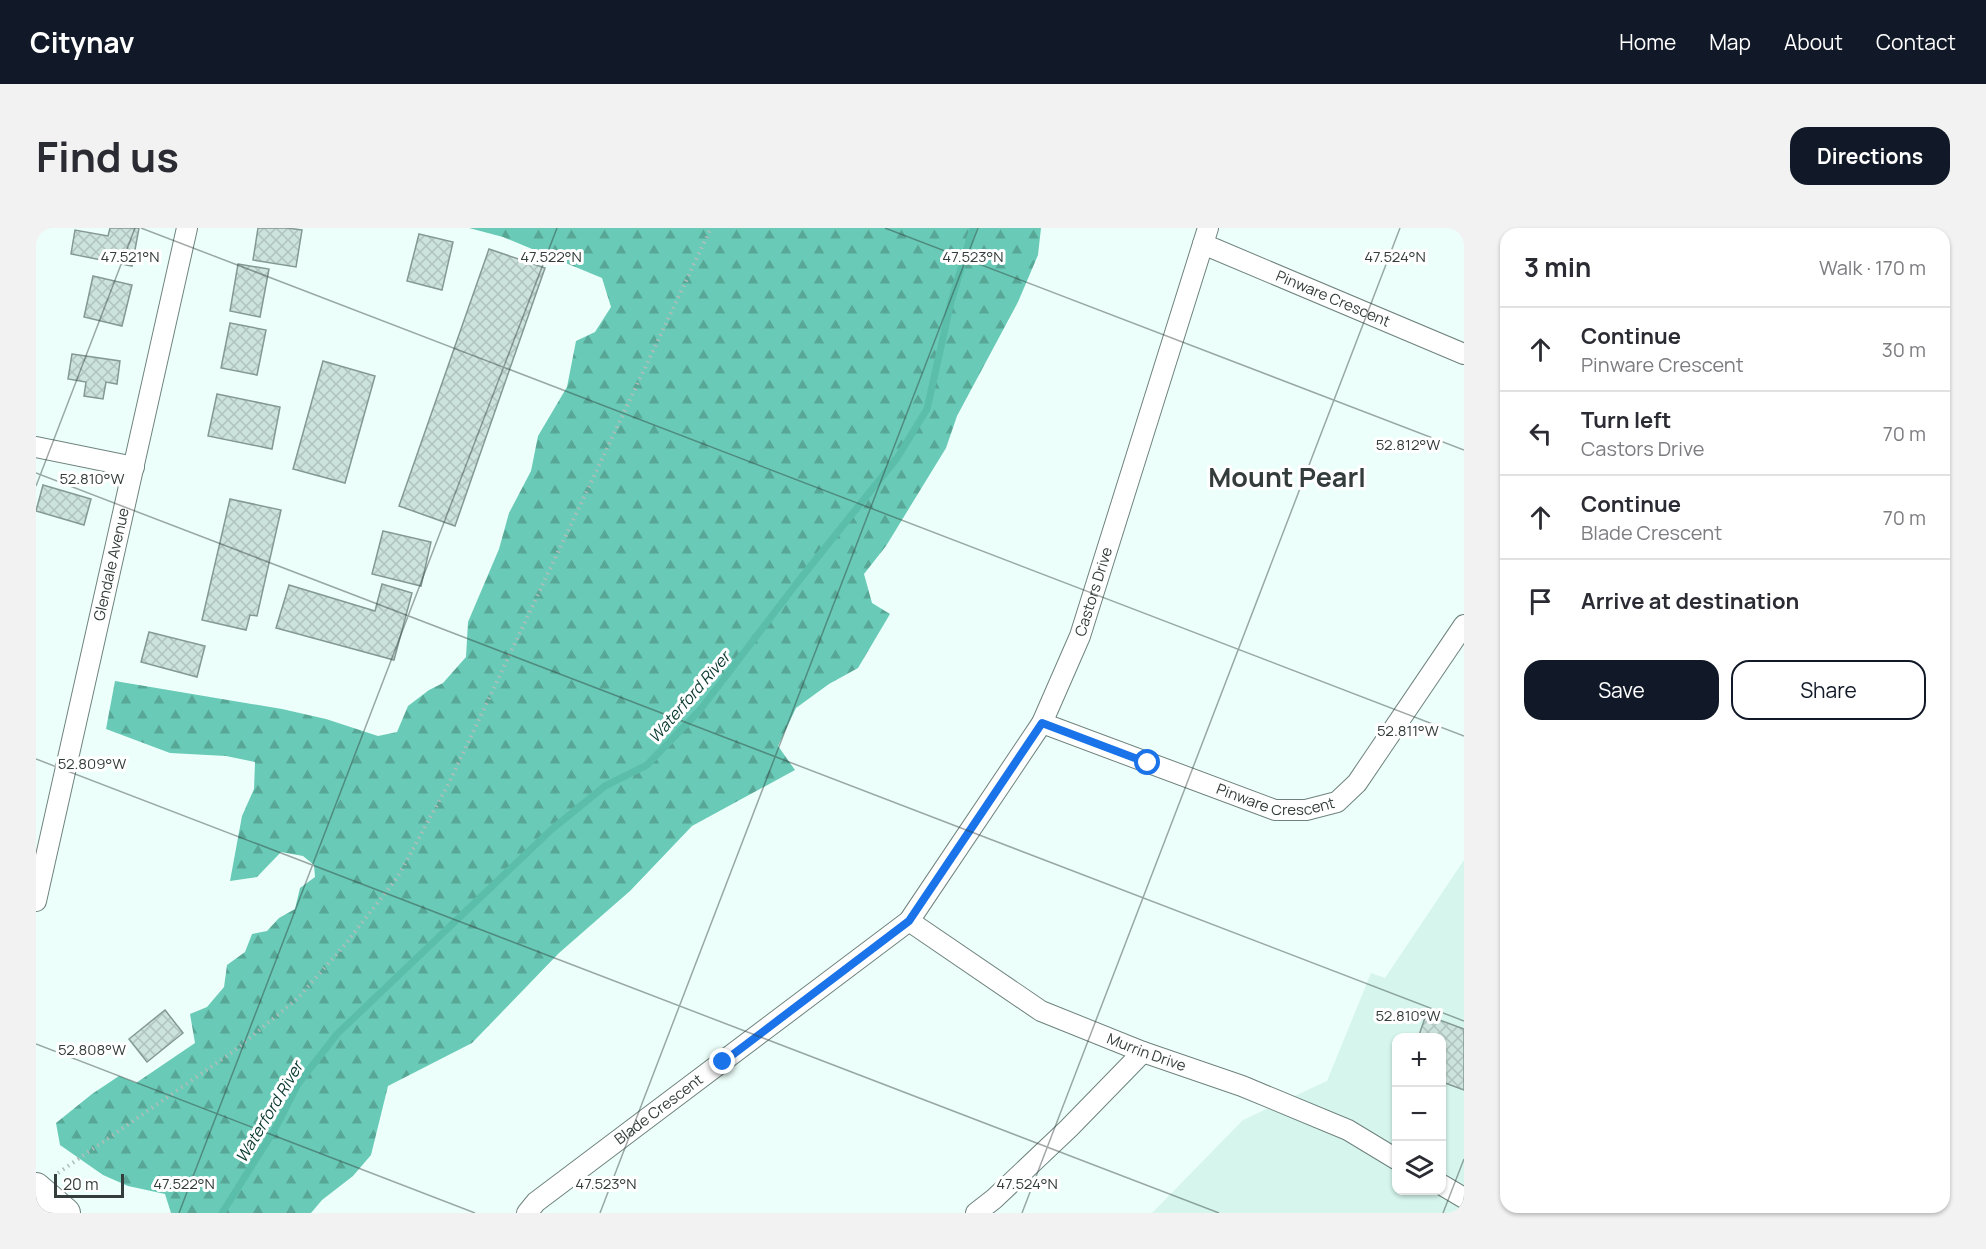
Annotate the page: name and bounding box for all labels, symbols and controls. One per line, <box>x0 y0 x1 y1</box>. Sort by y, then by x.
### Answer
text: Citynav <box>30 23 134 61</box>
text: Home <box>1619 28 1676 56</box>
text: Map <box>1709 28 1751 56</box>
text: About <box>1784 28 1843 56</box>
text: Contact <box>1876 28 1956 56</box>
text: Find us <box>36 127 179 185</box>
button: Directions <box>1790 127 1950 185</box>
text: 47.521°N <box>101 246 159 267</box>
text: 47.522°N <box>520 246 582 267</box>
text: 47.523°N <box>942 246 1004 267</box>
text: 47.524°N <box>1364 246 1426 267</box>
text: 3 min <box>1524 249 1591 285</box>
text: Walk · 170 m <box>1819 254 1926 281</box>
street label: Pinware Crescent <box>1273 265 1393 332</box>
text: Continue <box>1581 321 1681 351</box>
icon: ahead <box>1524 333 1557 366</box>
text: 30 m <box>1882 336 1926 363</box>
text: Pinware Crescent <box>1581 351 1744 378</box>
text: Turn left <box>1581 405 1671 435</box>
icon: left <box>1524 417 1557 450</box>
text: 70 m <box>1883 420 1926 447</box>
text: 52.812°W <box>1376 434 1440 455</box>
text: Castors Drive <box>1581 435 1704 462</box>
district label: Mount Pearl <box>1208 458 1366 495</box>
text: 52.810°W <box>59 468 125 489</box>
text: Continue <box>1581 489 1681 519</box>
icon: ahead <box>1524 501 1557 534</box>
text: 70 m <box>1883 504 1926 531</box>
street label: Glendale Avenue <box>88 505 134 623</box>
text: Blade Crescent <box>1581 519 1722 546</box>
street label: Castors Drive <box>1070 544 1117 639</box>
icon: arrive <box>1524 585 1557 618</box>
text: Arrive at destination <box>1581 586 1799 616</box>
water label: Waterford River <box>643 645 736 747</box>
button: Save <box>1524 660 1719 720</box>
button: Share <box>1731 660 1926 720</box>
text: 52.811°W <box>1377 720 1439 741</box>
route start <box>1134 749 1160 775</box>
text: 52.809°W <box>58 753 126 774</box>
street label: Pinware Crescent <box>1214 778 1337 820</box>
text: 52.810°W <box>1375 1005 1441 1026</box>
street label: Murrin Drive <box>1104 1028 1189 1076</box>
map controls <box>1392 1033 1446 1195</box>
button: + <box>1392 1033 1446 1087</box>
text: 52.808°W <box>58 1039 126 1060</box>
route end <box>709 1048 735 1074</box>
water label: Waterford River <box>230 1055 309 1167</box>
street label: Blade Crescent <box>610 1069 707 1149</box>
button: − <box>1392 1087 1446 1141</box>
button: layers <box>1392 1141 1446 1195</box>
scale bar <box>54 1171 124 1198</box>
text: 20 m <box>63 1173 99 1195</box>
text: 47.522°N <box>153 1173 215 1194</box>
text: 47.523°N <box>575 1173 637 1194</box>
text: 47.524°N <box>996 1173 1058 1194</box>

